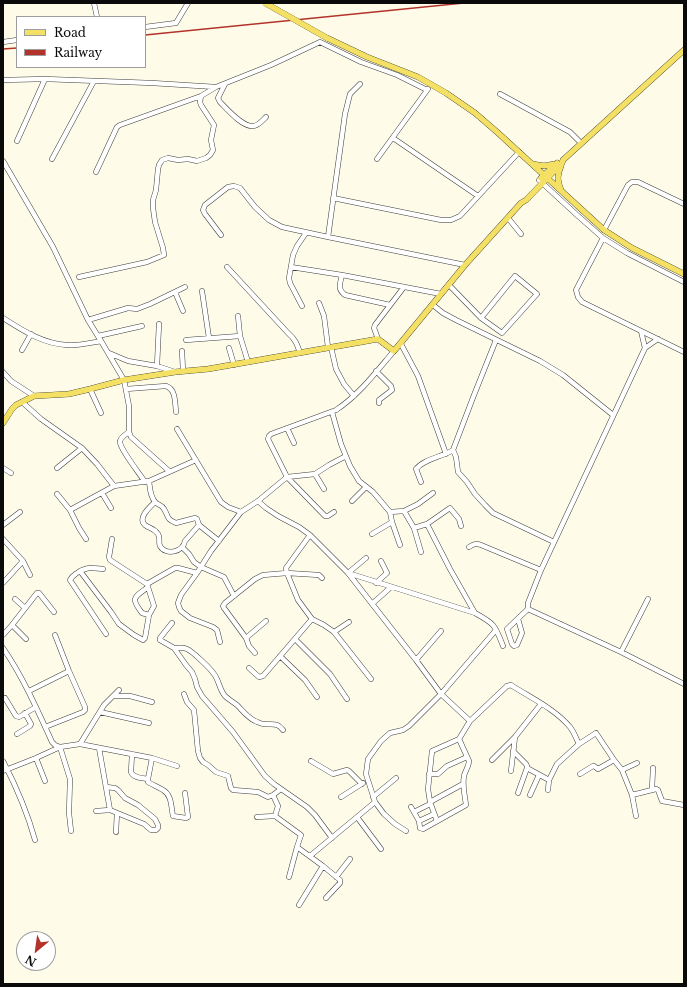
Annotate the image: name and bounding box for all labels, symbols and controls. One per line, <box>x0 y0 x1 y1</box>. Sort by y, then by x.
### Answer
legend <box>16 16 146 68</box>
text: Road <box>54 25 86 40</box>
text: Railway <box>54 45 102 60</box>
north arrow <box>16 931 56 971</box>
text: N <box>23 952 39 969</box>

